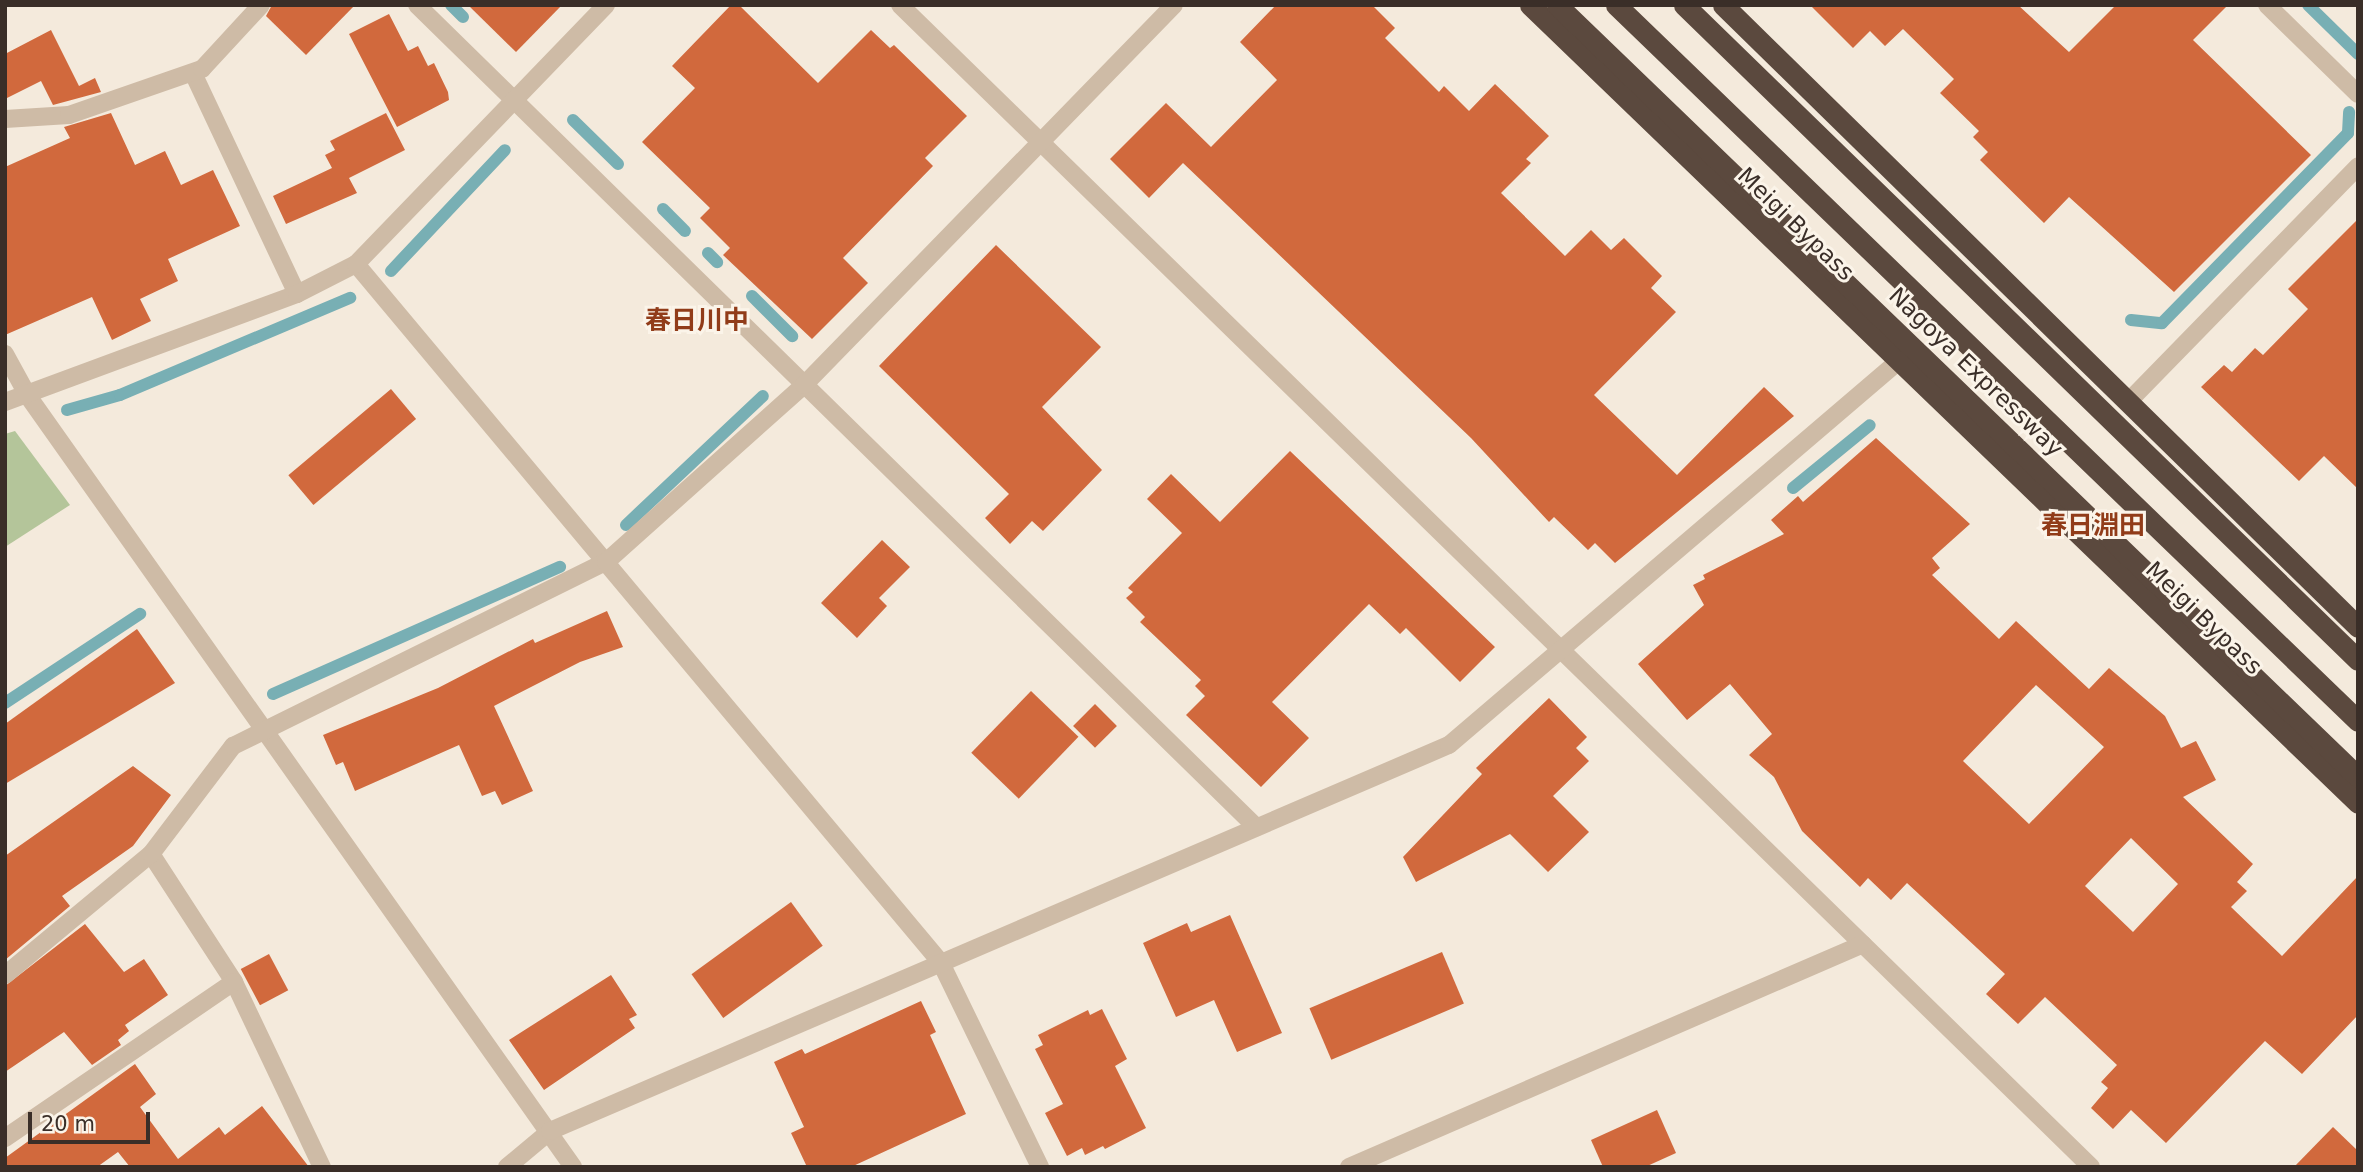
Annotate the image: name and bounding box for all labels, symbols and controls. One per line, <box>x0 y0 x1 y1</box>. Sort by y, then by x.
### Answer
street label: Meigi Bypass <box>1732 162 1860 286</box>
street label: Nagoya Expressway <box>1883 282 2069 462</box>
district label: 春日川中 <box>645 305 749 337</box>
district label: 春日淵田 <box>2041 510 2145 542</box>
street label: Meigi Bypass <box>2140 556 2268 680</box>
scale bar <box>32 1098 154 1142</box>
text: 20 m <box>41 1112 95 1136</box>

